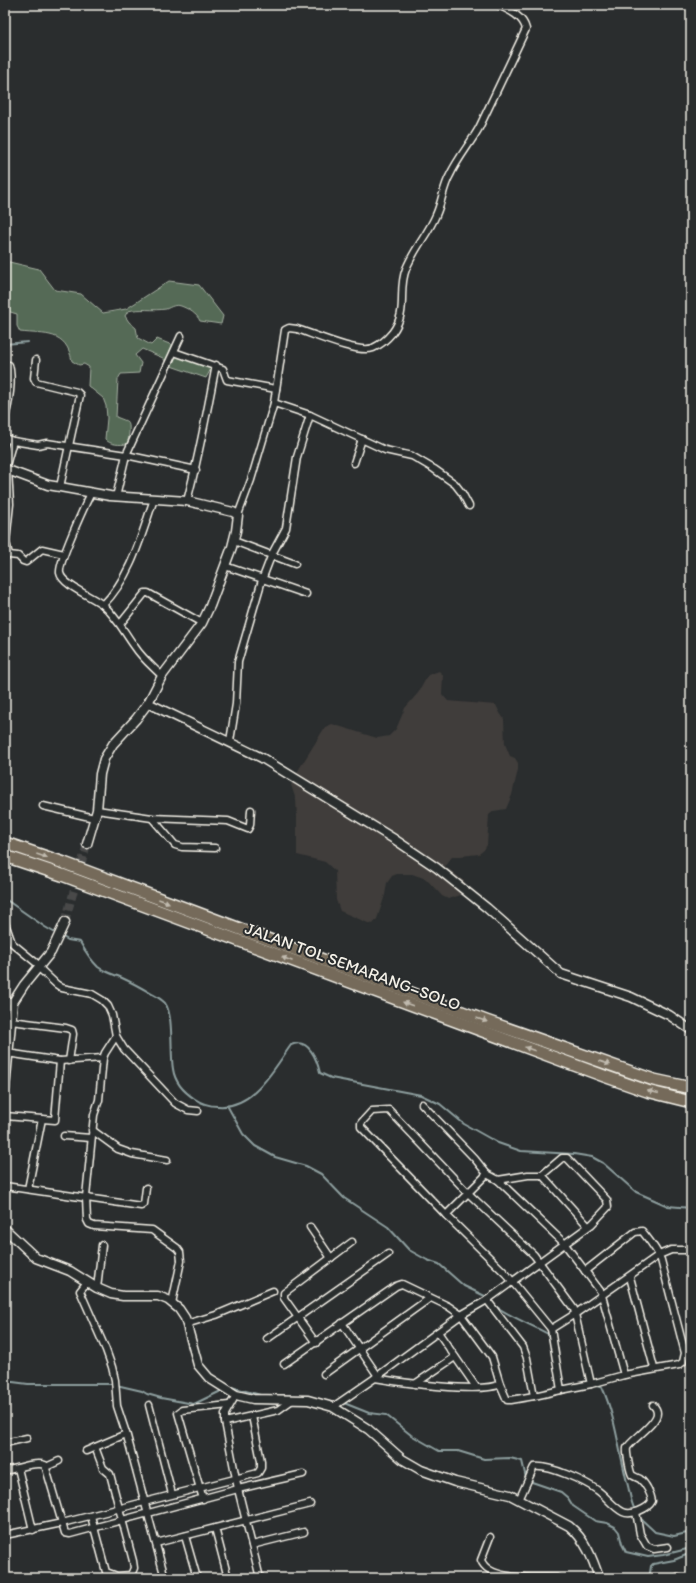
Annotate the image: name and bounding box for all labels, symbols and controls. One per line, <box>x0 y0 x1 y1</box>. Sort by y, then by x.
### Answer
one-way arrow <box>36 853 48 859</box>
one-way arrow <box>158 898 170 904</box>
street label: JALAN TOL SEMARANG–SOLO <box>242 918 464 1014</box>
one-way arrow <box>280 956 292 962</box>
one-way arrow <box>402 1001 414 1007</box>
one-way arrow <box>477 1018 489 1024</box>
one-way arrow <box>524 1046 536 1052</box>
one-way arrow <box>599 1060 611 1066</box>
one-way arrow <box>647 1089 659 1095</box>

